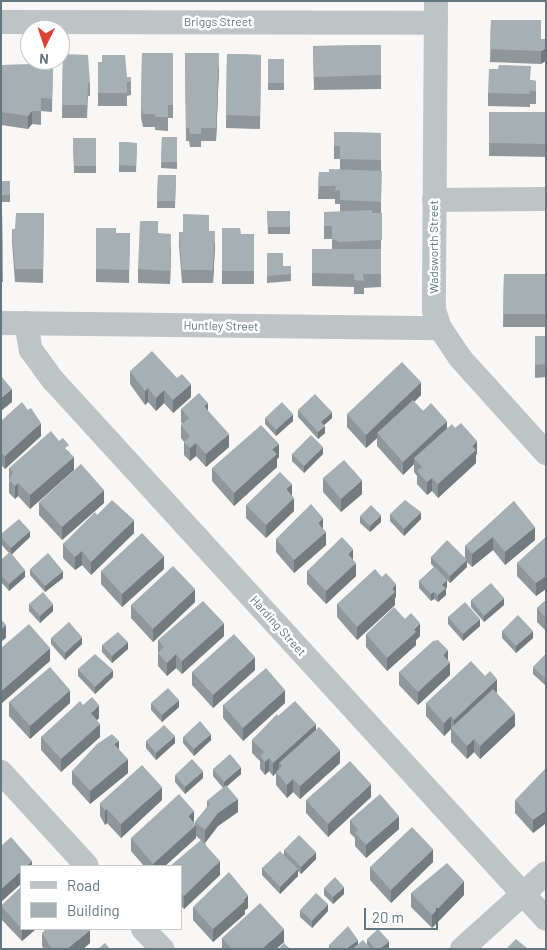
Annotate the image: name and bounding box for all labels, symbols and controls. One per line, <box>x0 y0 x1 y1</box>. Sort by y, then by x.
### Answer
street label: Briggs Street <box>184 15 252 29</box>
north arrow <box>20 20 70 70</box>
text: N <box>39 51 49 68</box>
street label: Wadsworth Street <box>427 200 441 294</box>
street label: Huntley Street <box>183 318 259 334</box>
street label: Harding Street <box>247 593 309 659</box>
legend <box>20 865 182 930</box>
text: Road <box>67 876 100 894</box>
scale bar <box>367 898 441 930</box>
text: Building <box>67 901 120 919</box>
text: 20 m <box>372 908 404 926</box>

